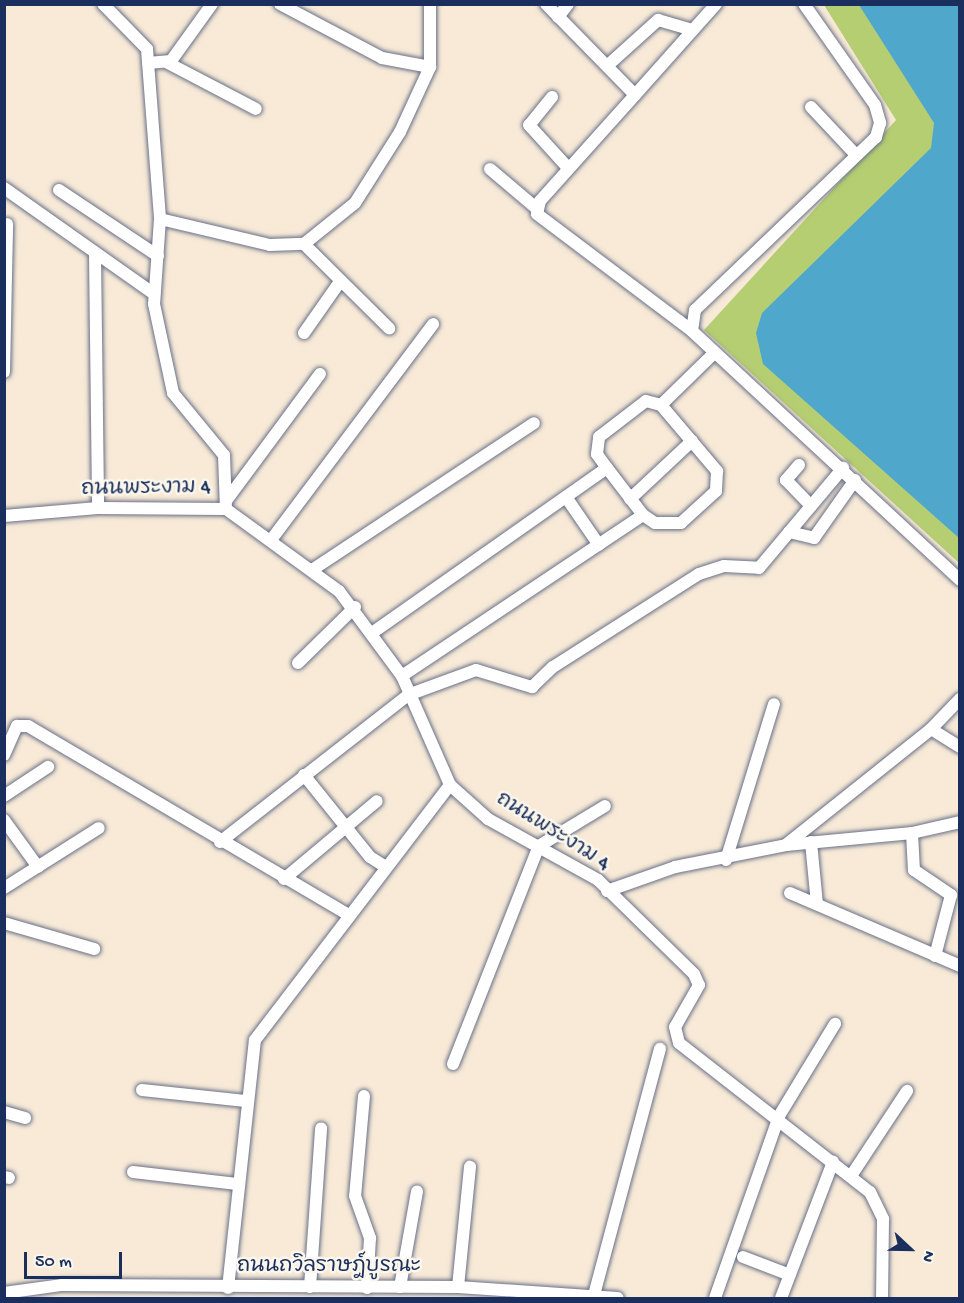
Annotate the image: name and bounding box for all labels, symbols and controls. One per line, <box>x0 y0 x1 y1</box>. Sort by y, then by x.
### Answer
street label: ถนนพระงาม 4 <box>81 476 211 504</box>
street label: ถนนพระงาม 4 <box>490 788 614 878</box>
north arrow <box>880 1219 940 1279</box>
scale bar <box>27 1240 124 1278</box>
text: N <box>916 1248 938 1264</box>
text: 50 m <box>35 1252 72 1273</box>
street label: ถนนถวิลราษฎ์บูรณะ <box>237 1255 421 1281</box>

